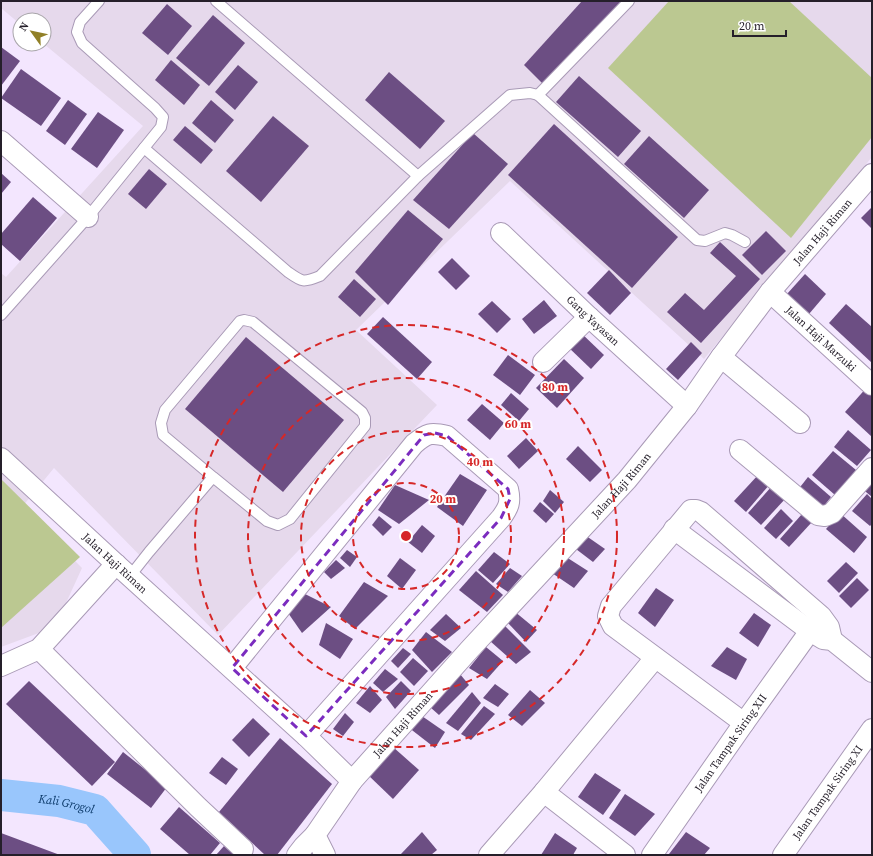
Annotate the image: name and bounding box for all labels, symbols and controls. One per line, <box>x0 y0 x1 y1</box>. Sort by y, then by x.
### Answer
north arrow <box>12 12 52 52</box>
scale bar <box>733 12 786 38</box>
text: 20 m <box>739 18 765 34</box>
text: N <box>16 19 33 34</box>
street label: Jalan Haji Riman <box>789 195 855 269</box>
street label: Gang Yayasan <box>563 292 623 349</box>
street label: Jalan Haji Marzuki <box>782 302 860 375</box>
text: 80 m <box>542 379 568 395</box>
text: 60 m <box>505 416 531 432</box>
street label: Jalan Haji Riman <box>587 449 654 522</box>
text: 40 m <box>467 454 493 470</box>
text: 20 m <box>430 491 456 507</box>
street label: Jalan Haji Riman <box>79 529 151 597</box>
centre of rings <box>399 529 413 543</box>
street label: Jalan Haji Riman <box>369 688 436 761</box>
street label: Jalan Tampak Siring XII <box>690 691 770 795</box>
street label: Jalan Tampak Siring XI <box>788 742 866 843</box>
water label: Kali Grogol <box>37 791 97 818</box>

